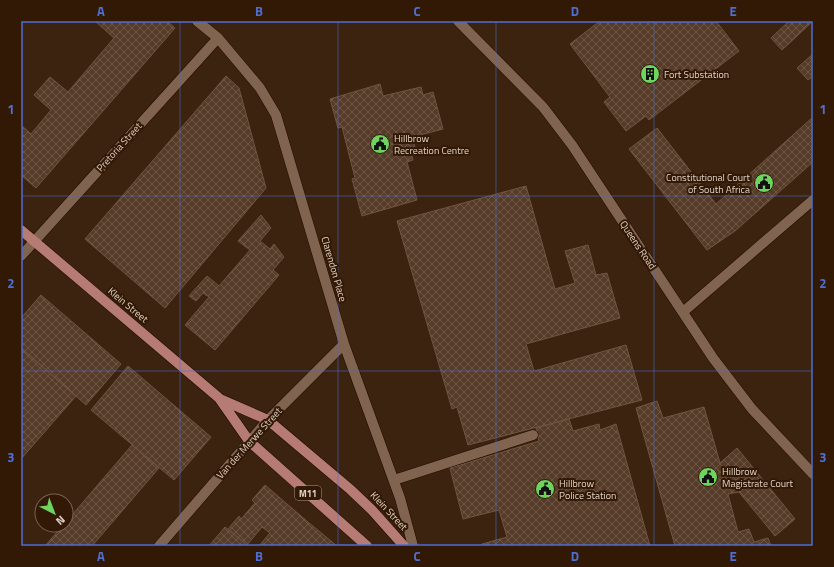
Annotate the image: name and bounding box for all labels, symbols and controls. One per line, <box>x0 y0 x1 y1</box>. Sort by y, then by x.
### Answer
text: A <box>97 1 105 21</box>
text: B <box>255 1 263 21</box>
text: C <box>413 1 421 21</box>
text: D <box>571 1 579 21</box>
text: E <box>729 1 737 21</box>
building icon: Fort Substation <box>639 63 661 85</box>
place label: Fort Substation <box>664 67 729 82</box>
text: 1 <box>7 99 15 119</box>
text: 1 <box>819 99 827 119</box>
street label: Pretoria Street <box>93 119 146 175</box>
place label: Hillbrow Recreation Centre <box>394 131 469 158</box>
public building icon: Hillbrow Recreation Centre <box>369 133 391 155</box>
place label: Constitutional Court of South Africa <box>666 170 750 197</box>
public building icon: Constitutional Court of South Africa <box>753 172 775 194</box>
street label: Queens Road <box>616 218 660 272</box>
street label: Clarendon Place <box>318 235 350 303</box>
text: 2 <box>7 273 15 293</box>
text: 2 <box>819 273 827 293</box>
street label: Klein Street <box>105 284 152 327</box>
street label: Van der Merwe Street <box>213 404 286 482</box>
text: 3 <box>7 447 15 467</box>
text: 3 <box>819 447 827 467</box>
place label: Hillbrow Magistrate Court <box>722 464 794 491</box>
public building icon: Hillbrow Magistrate Court <box>697 466 719 488</box>
place label: Hillbrow Police Station <box>559 476 616 503</box>
public building icon: Hillbrow Police Station <box>534 478 556 500</box>
road number: M11 <box>295 486 321 500</box>
street label: Klein Street <box>367 488 411 534</box>
north arrow <box>34 493 74 533</box>
text: N <box>53 512 69 529</box>
text: A <box>97 546 105 566</box>
text: B <box>255 546 263 566</box>
text: C <box>413 546 421 566</box>
text: D <box>571 546 579 566</box>
text: E <box>729 546 737 566</box>

